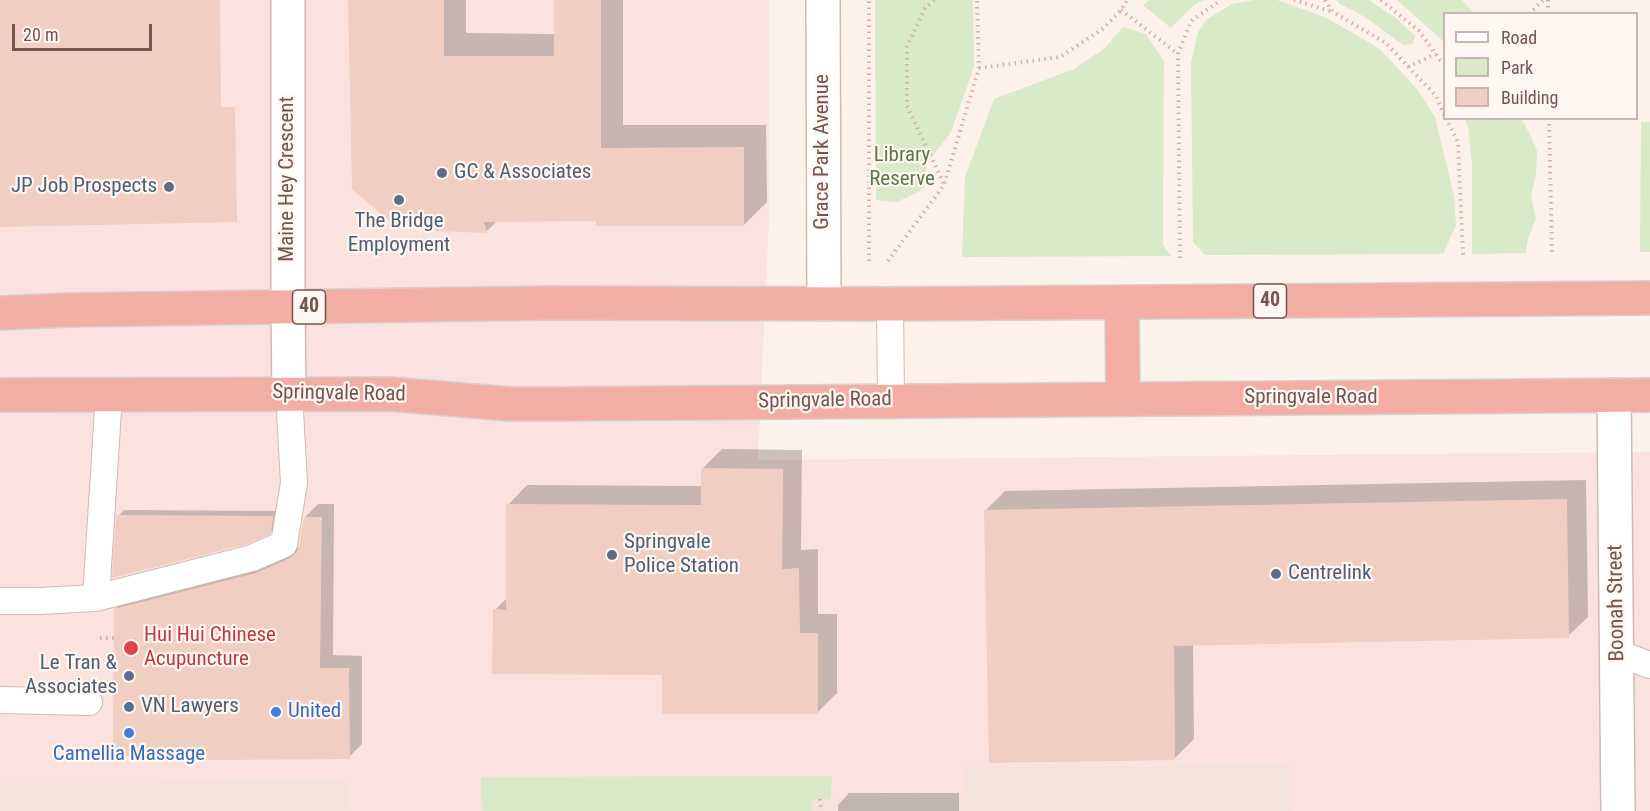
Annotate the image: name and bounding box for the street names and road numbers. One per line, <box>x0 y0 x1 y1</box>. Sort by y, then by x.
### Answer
street label: Grace Park Avenue <box>810 74 836 230</box>
street label: Maine Hey Crescent <box>275 96 301 262</box>
road number: 40 <box>1254 284 1286 318</box>
road number: 40 <box>292 290 326 324</box>
street label: Springvale Road <box>272 380 406 408</box>
street label: Springvale Road <box>1244 385 1378 411</box>
street label: Springvale Road <box>758 387 892 415</box>
street label: Boonah Street <box>1603 544 1631 662</box>

